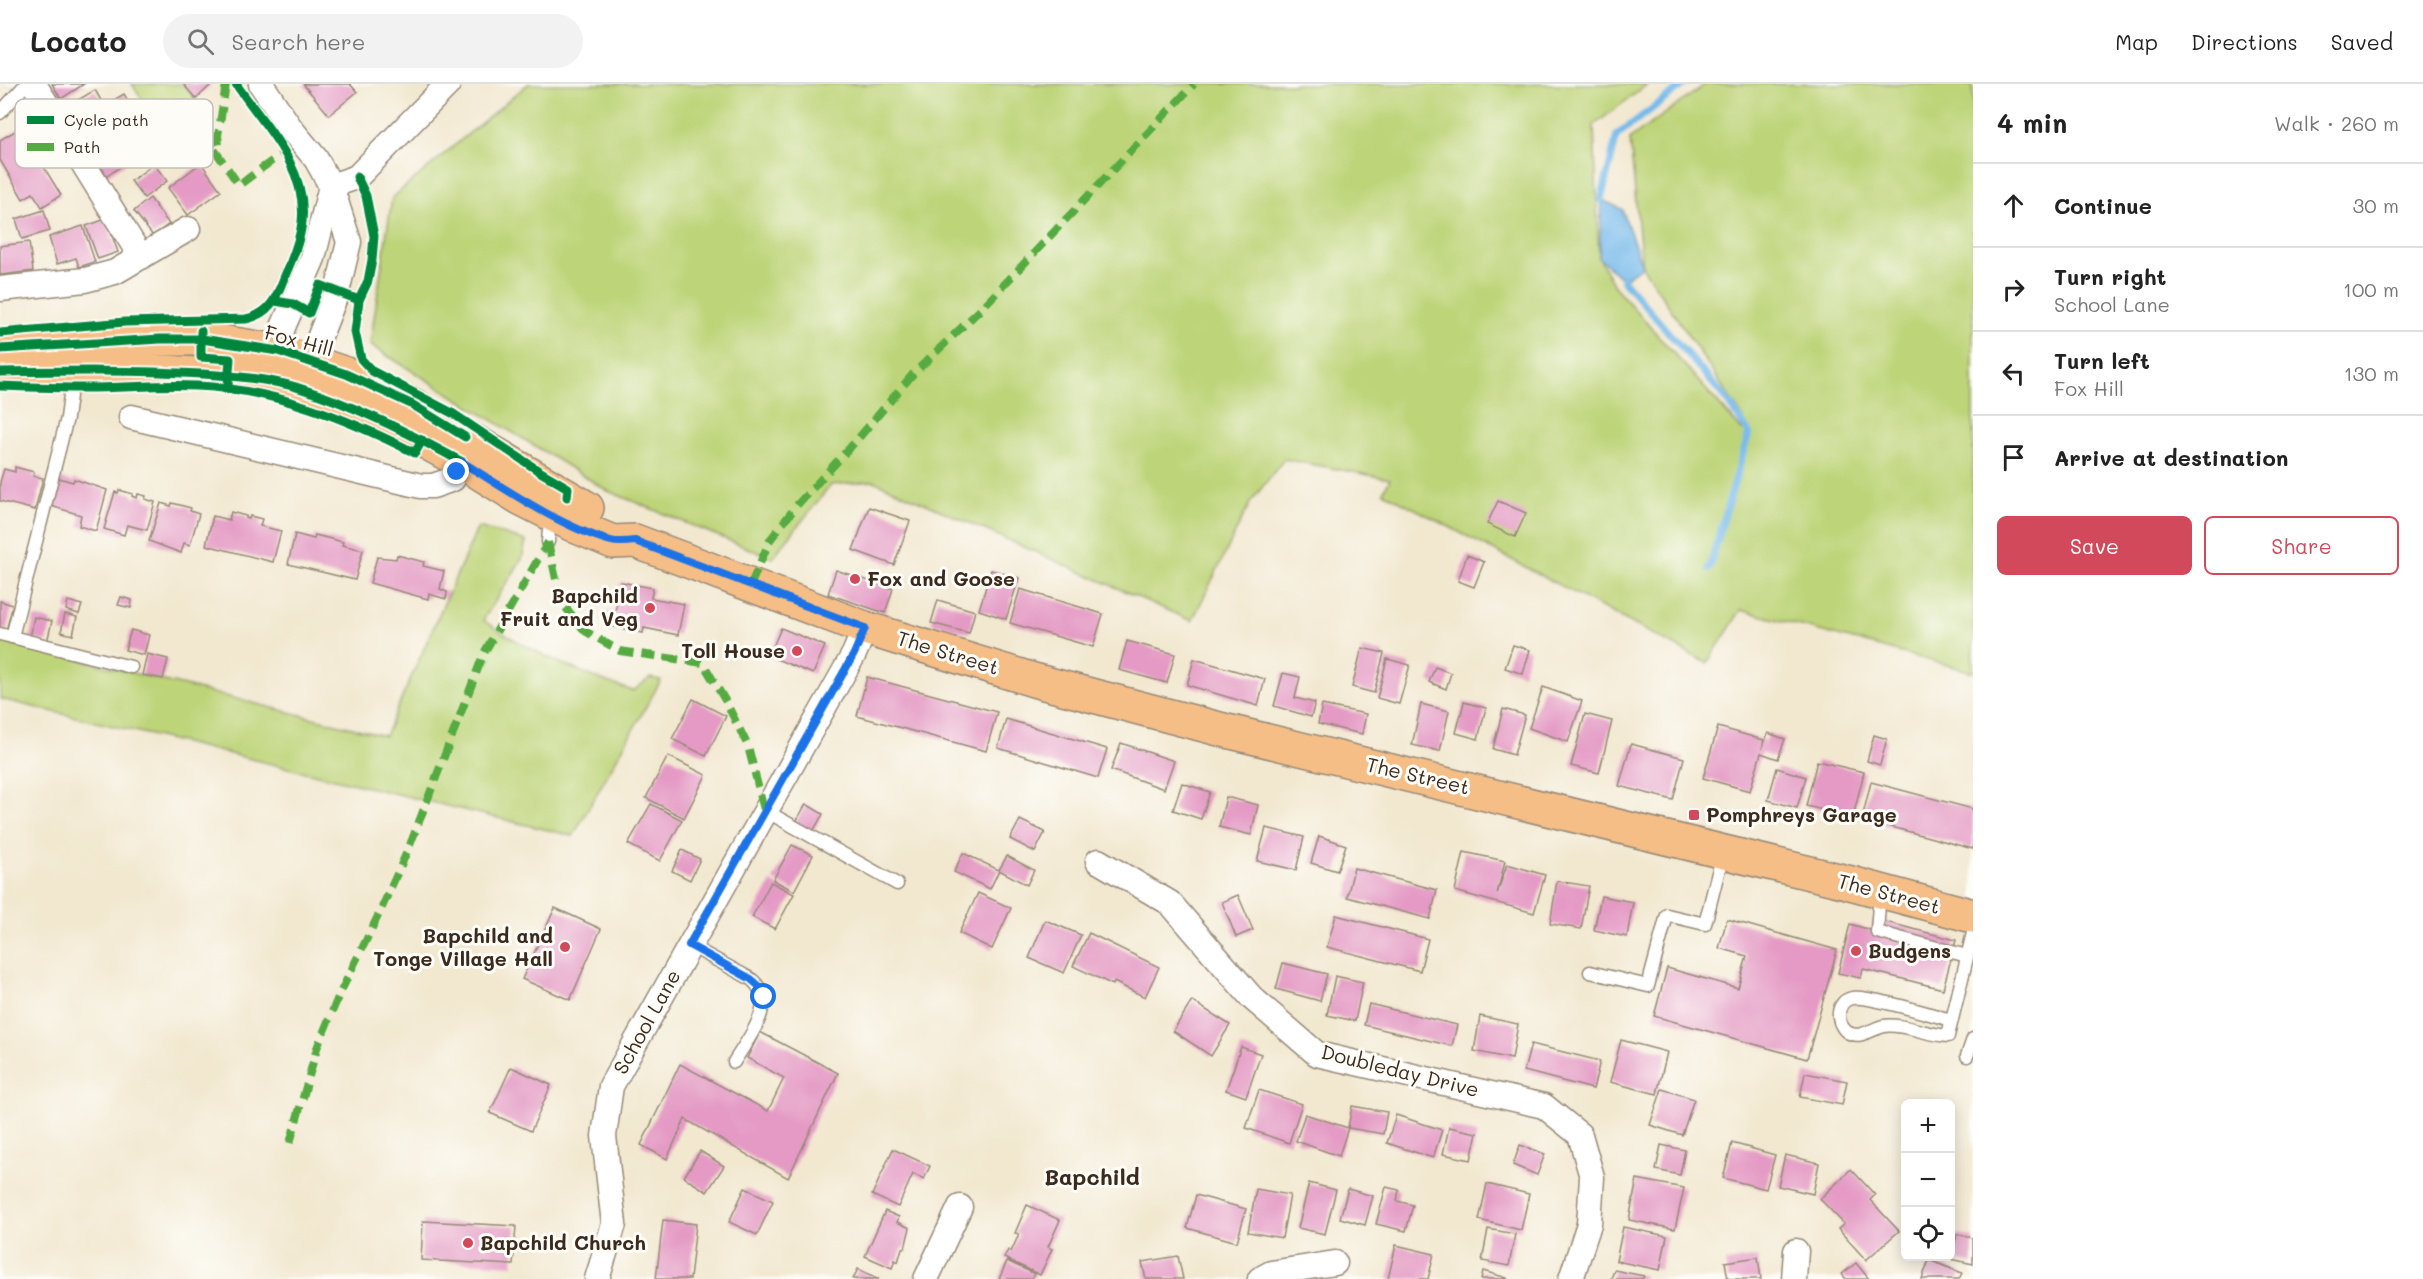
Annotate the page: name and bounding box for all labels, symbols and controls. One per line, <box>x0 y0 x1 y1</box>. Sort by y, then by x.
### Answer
search box <box>163 14 583 68</box>
text: Locato <box>30 23 127 59</box>
icon: search <box>184 25 217 58</box>
text: Search here <box>232 27 365 56</box>
text: Map <box>2115 28 2158 55</box>
text: Directions <box>2191 28 2298 55</box>
text: Saved <box>2331 28 2393 55</box>
legend <box>15 99 213 168</box>
text: 4 min <box>1997 106 2067 140</box>
text: Cycle path <box>64 109 148 130</box>
text: Walk · 260 m <box>2274 110 2399 136</box>
text: Path <box>64 136 100 157</box>
icon: ahead <box>1997 189 2030 222</box>
text: Continue <box>2054 191 2152 220</box>
text: 30 m <box>2353 192 2399 218</box>
text: Turn right <box>2054 262 2166 291</box>
icon: right <box>1997 273 2030 306</box>
text: 100 m <box>2343 276 2399 302</box>
text: School Lane <box>2054 291 2170 317</box>
street label: Fox Hill <box>262 318 336 362</box>
text: Turn left <box>2054 346 2150 375</box>
icon: left <box>1997 357 2030 390</box>
text: 130 m <box>2344 360 2399 386</box>
text: Fox Hill <box>2054 375 2124 401</box>
icon: arrive <box>1997 441 2030 474</box>
text: Arrive at destination <box>2054 443 2289 472</box>
route end <box>443 458 469 484</box>
button: Save <box>1997 516 2192 575</box>
button: Share <box>2204 516 2399 575</box>
place label: Fox and Goose <box>867 565 1015 591</box>
marker: Fox and Goose <box>848 572 862 586</box>
place label: Bapchild Fruit and Veg <box>500 582 638 631</box>
marker: Bapchild Fruit and Veg <box>643 601 657 615</box>
street label: The Street <box>894 624 1002 680</box>
place label: Toll House <box>681 637 785 663</box>
marker: Toll House <box>790 644 804 658</box>
street label: The Street <box>1364 751 1472 799</box>
place label: Pomphreys Garage <box>1706 801 1897 827</box>
marker: Pomphreys Garage <box>1687 808 1701 822</box>
street label: The Street <box>1835 867 1943 919</box>
place label: Bapchild and Tonge Village Hall <box>373 922 553 971</box>
place label: Budgens <box>1868 937 1951 963</box>
marker: Bapchild and Tonge Village Hall <box>558 940 572 954</box>
marker: Budgens <box>1849 944 1863 958</box>
street label: School Lane <box>607 965 686 1078</box>
route start <box>750 983 776 1009</box>
street label: Doubleday Drive <box>1319 1038 1482 1102</box>
map controls <box>1901 1099 1955 1261</box>
button: + <box>1901 1099 1955 1153</box>
button: − <box>1901 1153 1955 1207</box>
district label: Bapchild <box>1044 1162 1140 1191</box>
button: locate <box>1901 1207 1955 1261</box>
place label: Bapchild Church <box>480 1229 646 1255</box>
marker: Bapchild Church <box>461 1236 475 1250</box>

